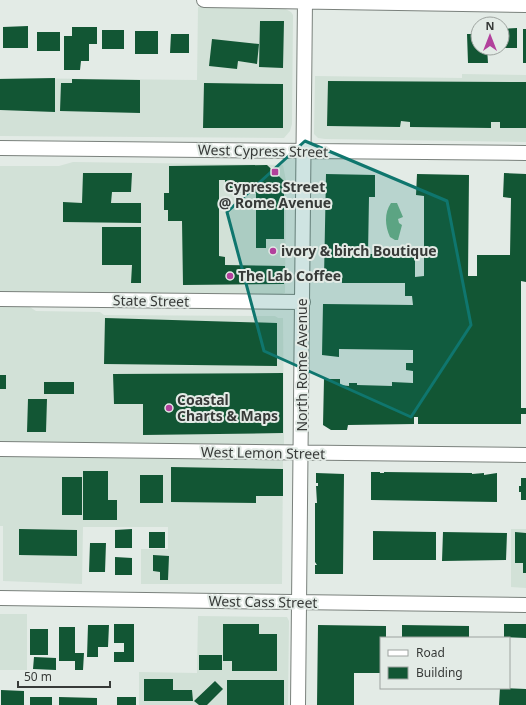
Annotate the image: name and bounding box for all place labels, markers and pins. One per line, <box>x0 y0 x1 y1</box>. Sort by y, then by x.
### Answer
marker: Cypress Street @ Rome Avenue <box>270 167 280 177</box>
place label: Cypress Street @ Rome Avenue <box>219 177 331 212</box>
place label: ivory & birch Boutique <box>281 241 437 260</box>
marker: ivory & birch Boutique <box>268 246 278 256</box>
place label: The Lab Coffee <box>238 266 341 285</box>
marker: The Lab Coffee <box>225 271 235 281</box>
place label: Coastal Charts & Maps <box>177 390 278 425</box>
marker: Coastal Charts & Maps <box>164 403 174 413</box>

